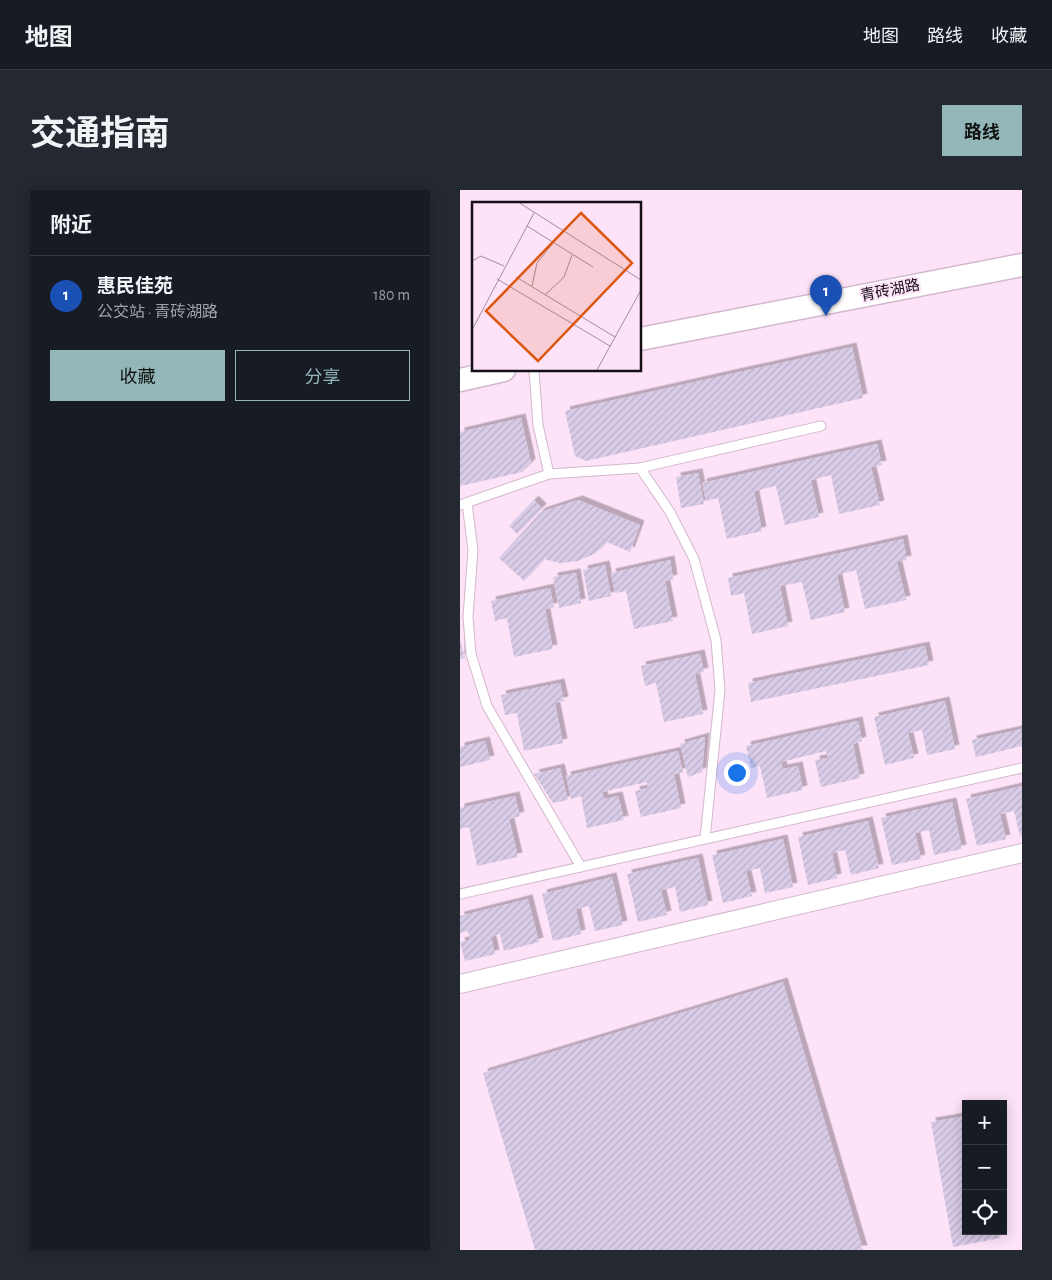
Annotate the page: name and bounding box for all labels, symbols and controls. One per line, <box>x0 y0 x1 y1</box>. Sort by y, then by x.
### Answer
text: 地图 <box>25 26 73 50</box>
text: 地图 <box>863 28 899 46</box>
text: 路线 <box>927 28 963 46</box>
text: 收藏 <box>991 28 1027 46</box>
button: 路线 <box>942 105 1022 156</box>
text: 交通指南 <box>30 117 170 152</box>
inset map <box>472 202 641 371</box>
text: 附近 <box>50 215 92 236</box>
pin: 1 <box>810 275 842 316</box>
street label: 青砖湖路 <box>859 276 921 304</box>
text: 惠民佳苑 <box>97 277 173 296</box>
text: 1 <box>63 287 69 303</box>
text: 180 m <box>373 287 410 303</box>
text: 公交站 · 青砖湖路 <box>97 304 218 320</box>
button: 收藏 <box>50 350 225 401</box>
button: 分享 <box>235 350 410 401</box>
your location <box>724 760 750 786</box>
map controls <box>962 1100 1007 1235</box>
button: + <box>962 1100 1007 1145</box>
button: − <box>962 1145 1007 1190</box>
button: locate <box>962 1190 1007 1235</box>

